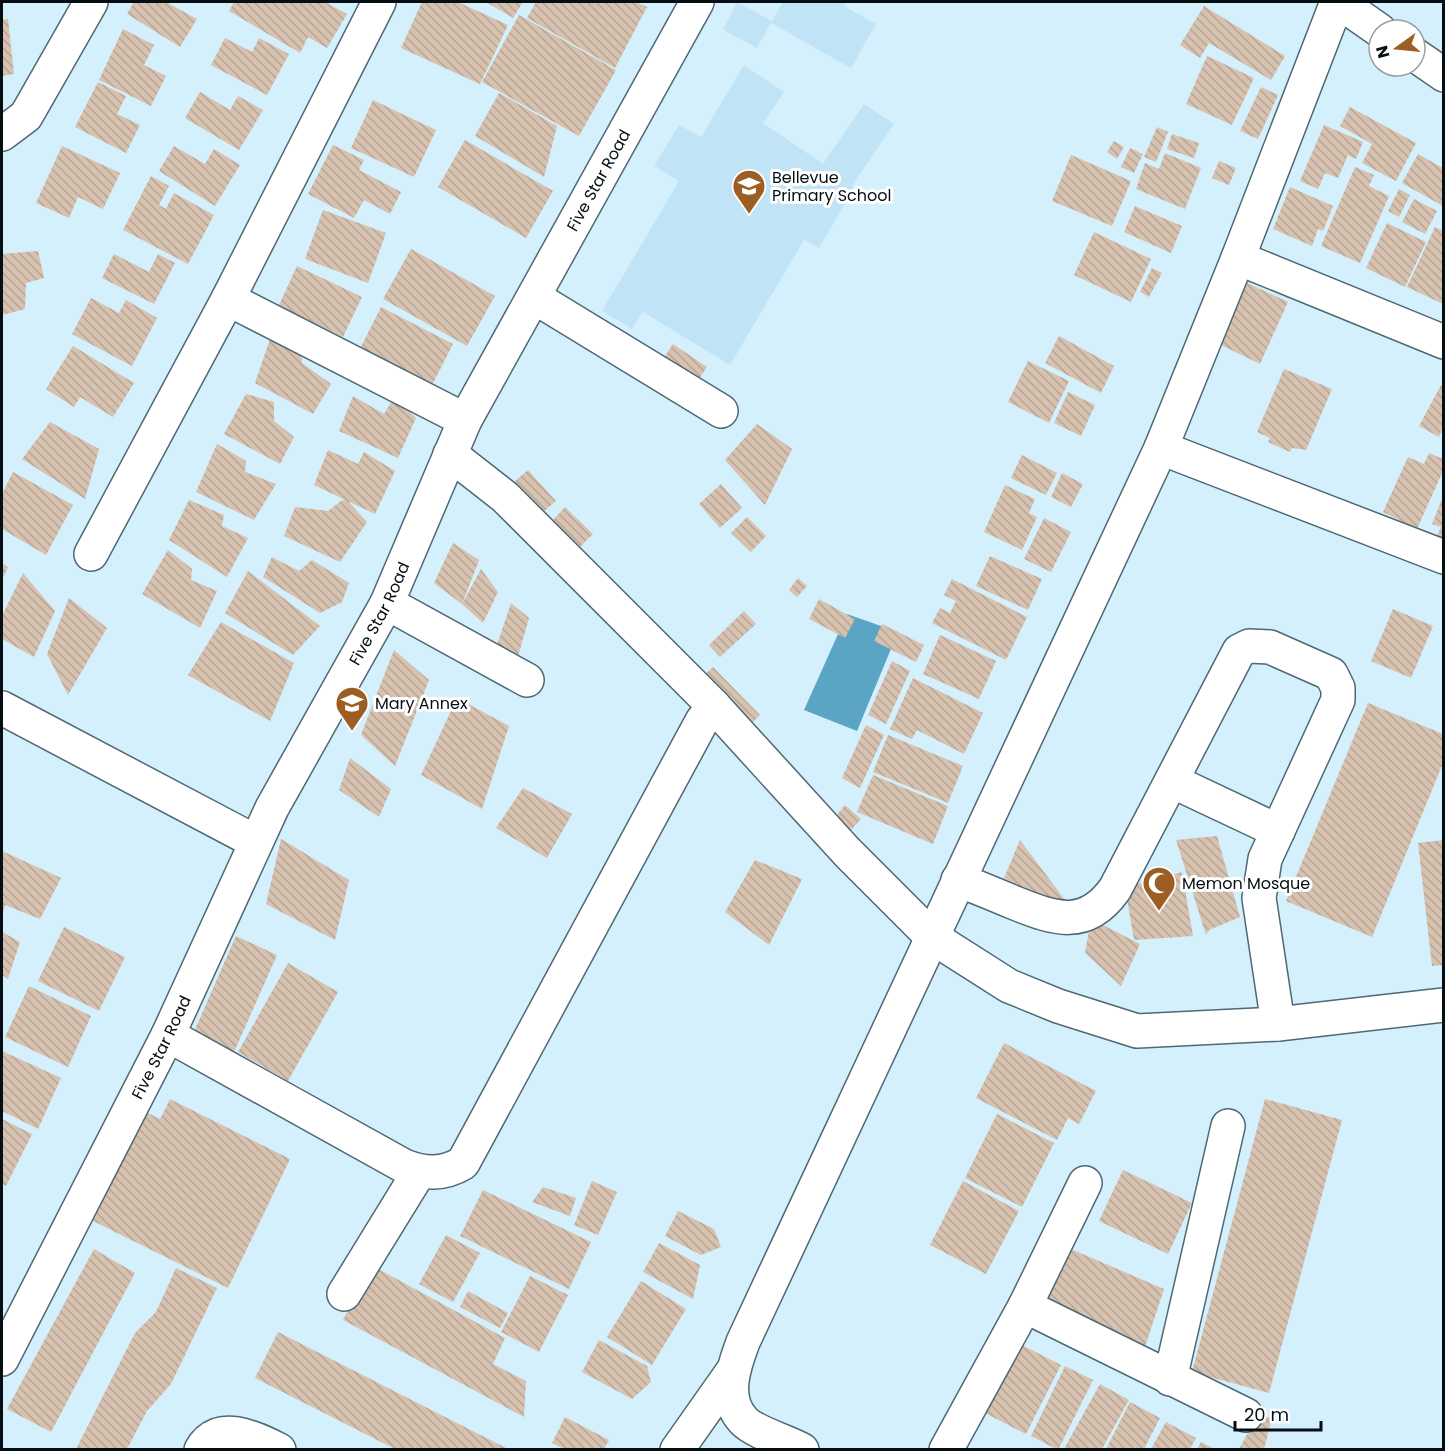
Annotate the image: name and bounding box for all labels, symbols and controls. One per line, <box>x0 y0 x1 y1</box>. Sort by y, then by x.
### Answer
north arrow <box>1367 18 1427 78</box>
text: N <box>1370 43 1396 61</box>
street label: Five Star Road <box>561 125 636 235</box>
place label: Bellevue Primary School <box>772 166 891 207</box>
school or university icon: Bellevue Primary School <box>731 168 767 215</box>
street label: Five Star Road <box>343 558 415 669</box>
school or university icon: Mary Annex <box>334 685 370 732</box>
place label: Mary Annex <box>375 692 468 715</box>
mosque icon: Memon Mosque <box>1141 865 1177 912</box>
place label: Memon Mosque <box>1182 872 1310 895</box>
street label: Five Star Road <box>126 992 196 1103</box>
scale bar <box>1235 1394 1320 1432</box>
text: 20 m <box>1244 1402 1289 1427</box>

